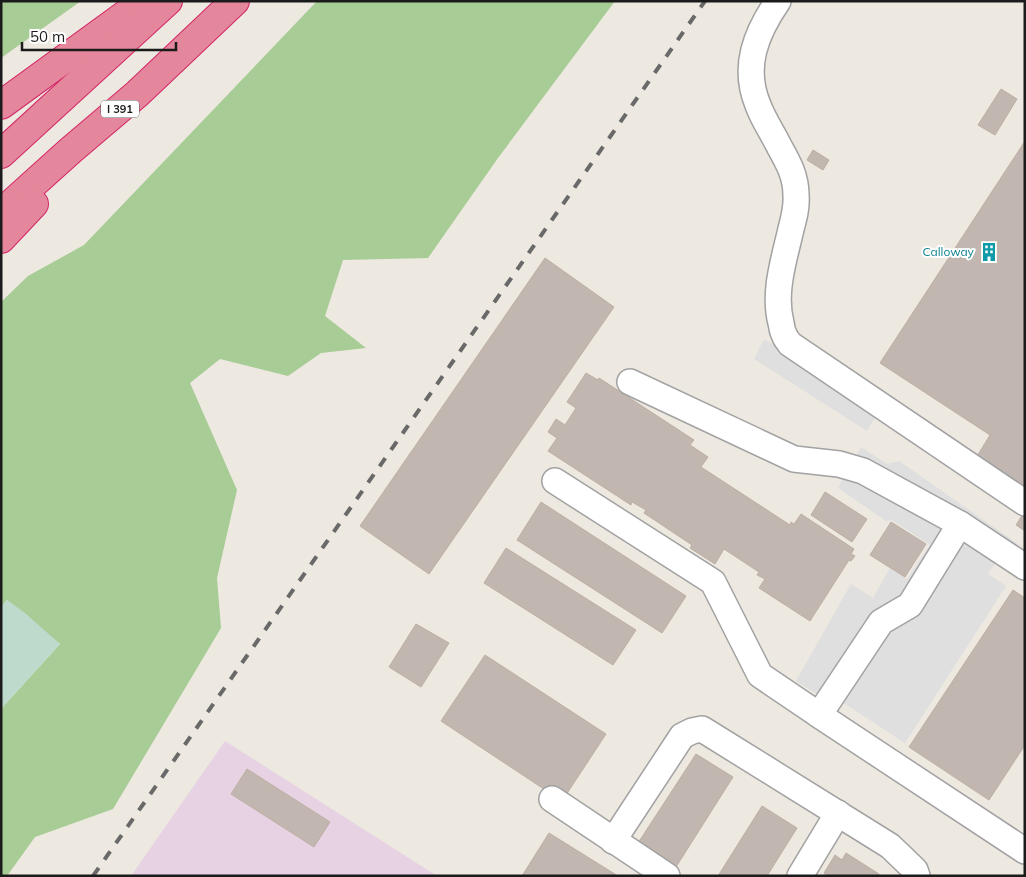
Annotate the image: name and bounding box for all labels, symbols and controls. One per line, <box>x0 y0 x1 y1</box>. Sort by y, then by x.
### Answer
scale bar <box>22 20 176 52</box>
text: 50 m <box>30 27 65 46</box>
road number: I 391 <box>101 100 139 118</box>
building icon: Calloway <box>978 241 1000 263</box>
place label: Calloway <box>922 244 975 259</box>

